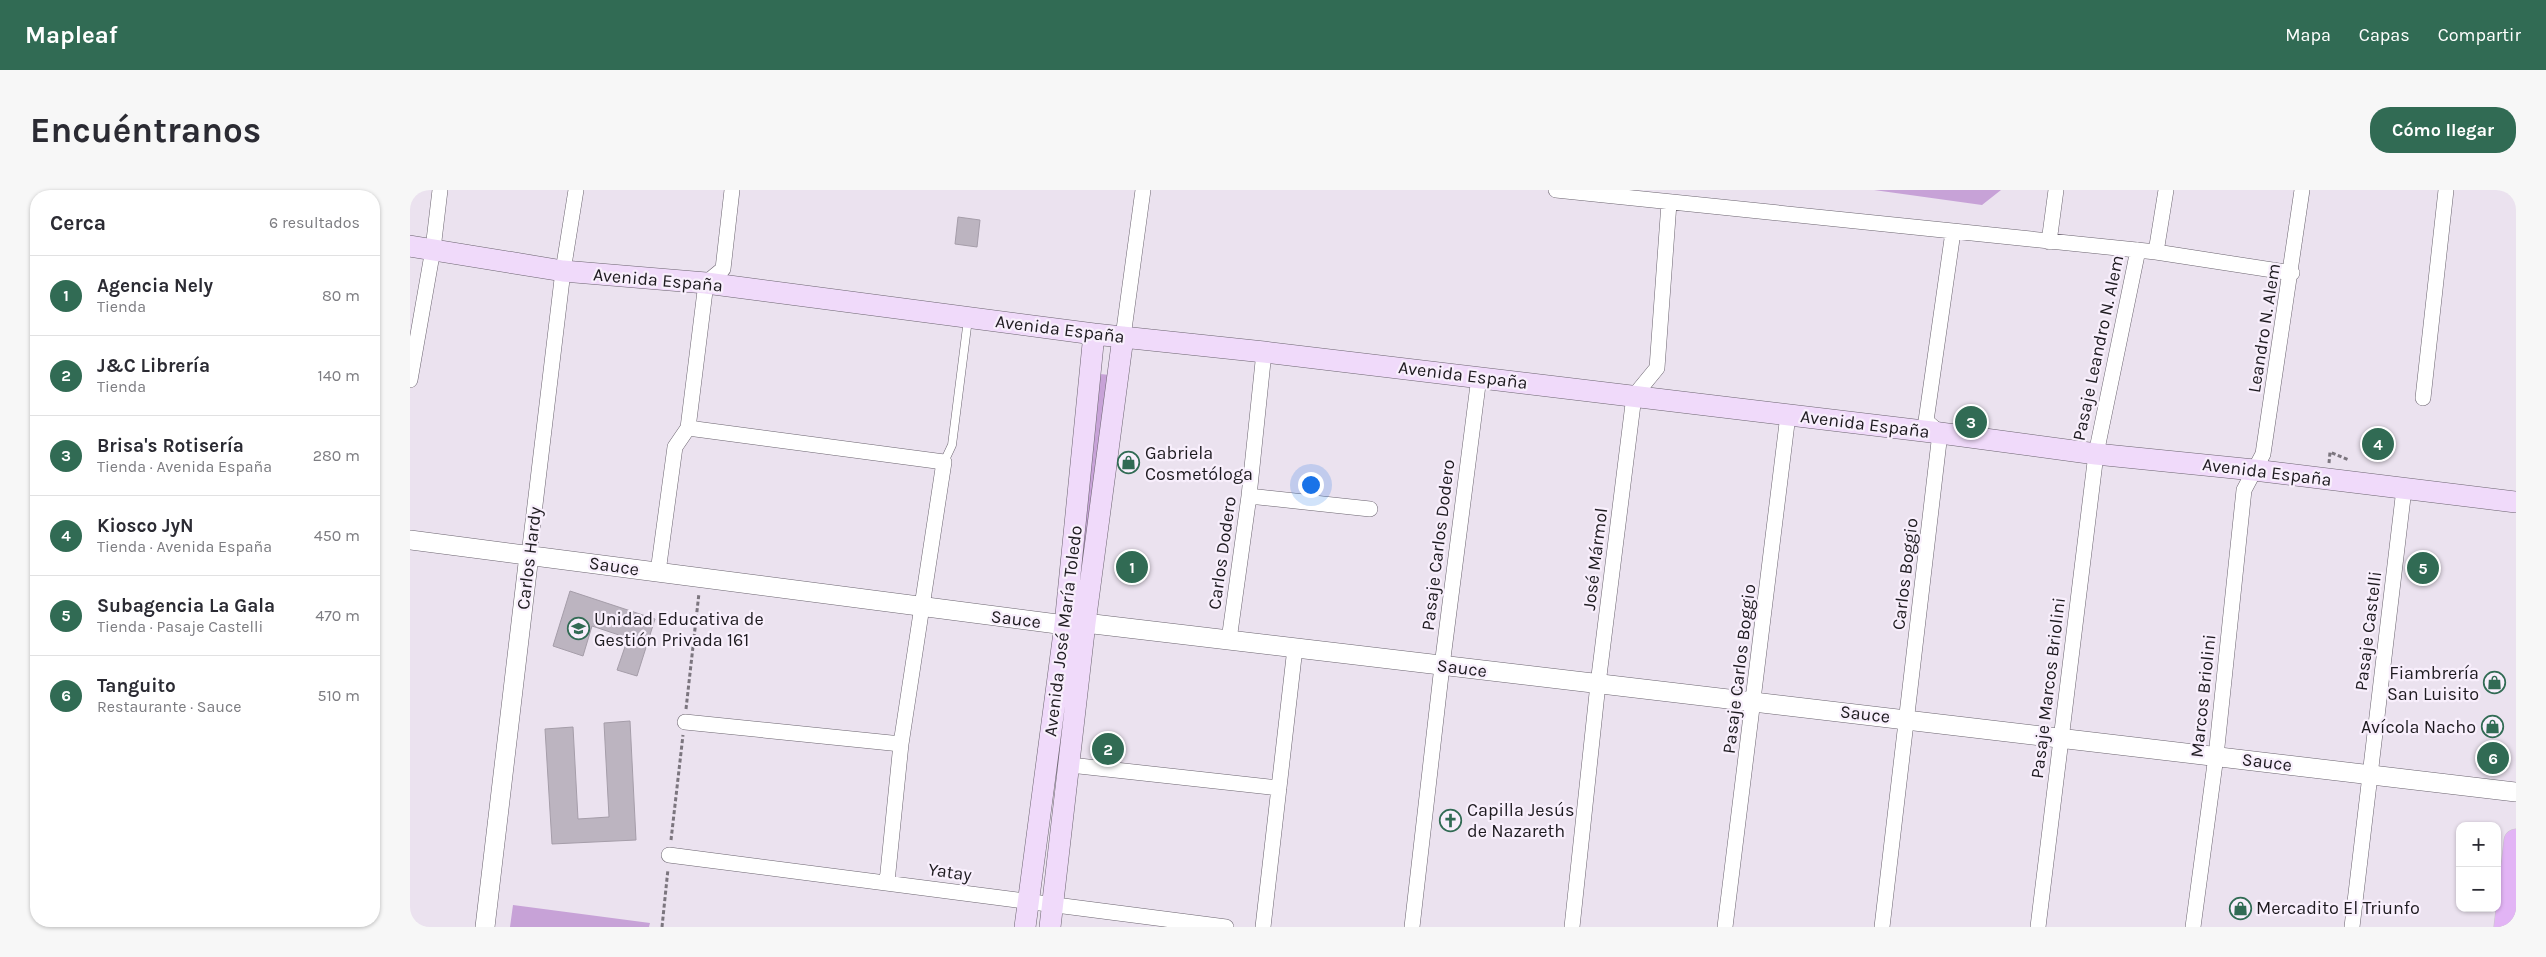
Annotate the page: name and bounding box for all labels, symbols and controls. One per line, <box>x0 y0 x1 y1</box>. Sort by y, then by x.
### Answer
text: Mapleaf <box>25 21 118 49</box>
text: Mapa <box>2285 24 2331 46</box>
text: Capas <box>2359 24 2410 46</box>
text: Compartir <box>2438 24 2521 46</box>
button: Cómo llegar <box>2370 107 2516 153</box>
text: Encuéntranos <box>30 110 261 151</box>
text: Cerca <box>50 211 106 235</box>
text: 6 resultados <box>269 213 360 232</box>
street label: Pasaje Leandro N. Alem <box>2068 253 2128 443</box>
street label: Leandro N. Alem <box>2243 262 2285 394</box>
street label: Avenida España <box>592 263 724 297</box>
text: Agencia Nely <box>97 275 213 297</box>
text: 1 <box>63 286 69 305</box>
text: 80 m <box>322 286 360 305</box>
text: Tienda <box>97 297 146 316</box>
street label: Avenida España <box>994 310 1126 348</box>
text: J&C Librería <box>97 355 210 377</box>
street label: Avenida España <box>1397 356 1529 394</box>
text: 2 <box>61 366 71 385</box>
text: 140 m <box>318 366 360 385</box>
text: Tienda <box>97 377 146 396</box>
pin: 3 <box>1955 403 1987 441</box>
street label: Avenida España <box>1799 405 1931 443</box>
pin: 4 <box>2362 425 2394 463</box>
text: Brisa's Rotisería <box>97 435 244 457</box>
place label: Gabriela Cosmetóloga <box>1145 442 1253 485</box>
text: 3 <box>61 446 71 465</box>
text: 280 m <box>313 446 360 465</box>
shop icon: Gabriela Cosmetóloga <box>1117 451 1141 475</box>
street label: Avenida España <box>2201 453 2333 491</box>
text: Tienda · Avenida España <box>97 457 272 476</box>
street label: Pasaje Carlos Dodero <box>1417 458 1459 632</box>
your location <box>1298 472 1324 498</box>
street label: Carlos Dodero <box>1203 495 1241 611</box>
street label: Carlos Hardy <box>512 505 546 611</box>
street label: José Mármol <box>1578 506 1612 612</box>
text: Kiosco JyN <box>97 515 194 537</box>
street label: Carlos Boggio <box>1887 517 1923 631</box>
street label: Avenida José María Toledo <box>1039 524 1087 738</box>
text: 4 <box>61 526 71 545</box>
text: 450 m <box>314 526 360 545</box>
text: Tienda · Avenida España <box>97 537 272 556</box>
pin: 1 <box>1116 548 1148 586</box>
pin: 5 <box>2407 549 2439 587</box>
street label: Sauce <box>588 552 640 580</box>
street label: Pasaje Castelli <box>2350 570 2386 692</box>
street label: Pasaje Carlos Boggio <box>1718 583 1760 755</box>
text: Subagencia La Gala <box>97 595 275 617</box>
street label: Pasaje Marcos Briolini <box>2026 596 2070 780</box>
street label: Sauce <box>990 605 1042 633</box>
text: 5 <box>61 606 71 625</box>
text: 470 m <box>315 606 360 625</box>
place label: Unidad Educativa de Gestión Privada 161 <box>594 608 764 651</box>
text: Tienda · Pasaje Castelli <box>97 617 263 636</box>
school or university icon: Unidad Educativa de Gestión Privada 161 <box>566 617 590 641</box>
street label: Marcos Briolini <box>2186 633 2220 759</box>
street label: Sauce <box>1436 654 1488 682</box>
place label: Fiambrería San Luisito <box>2387 662 2479 705</box>
shop icon: Fiambrería San Luisito <box>2483 671 2507 695</box>
text: Tanguito <box>97 675 176 697</box>
text: 6 <box>61 686 71 705</box>
text: 510 m <box>317 686 360 705</box>
text: Restaurante · Sauce <box>97 697 242 716</box>
street label: Sauce <box>1839 700 1891 728</box>
shop icon: Avícola Nacho <box>2480 715 2504 739</box>
place label: Avícola Nacho <box>2361 716 2476 738</box>
pin: 2 <box>1092 730 1124 768</box>
pin: 6 <box>2477 739 2509 777</box>
street label: Sauce <box>2241 748 2293 776</box>
place label: Capilla Jesús de Nazareth <box>1467 799 1574 842</box>
church icon: Capilla Jesús de Nazareth <box>1439 808 1463 832</box>
map controls <box>2456 822 2501 912</box>
button: + <box>2456 822 2501 867</box>
street label: Yatay <box>927 858 974 886</box>
button: − <box>2456 867 2501 912</box>
shop icon: Mercadito El Triunfo <box>2228 896 2252 920</box>
place label: Mercadito El Triunfo <box>2256 897 2420 919</box>

